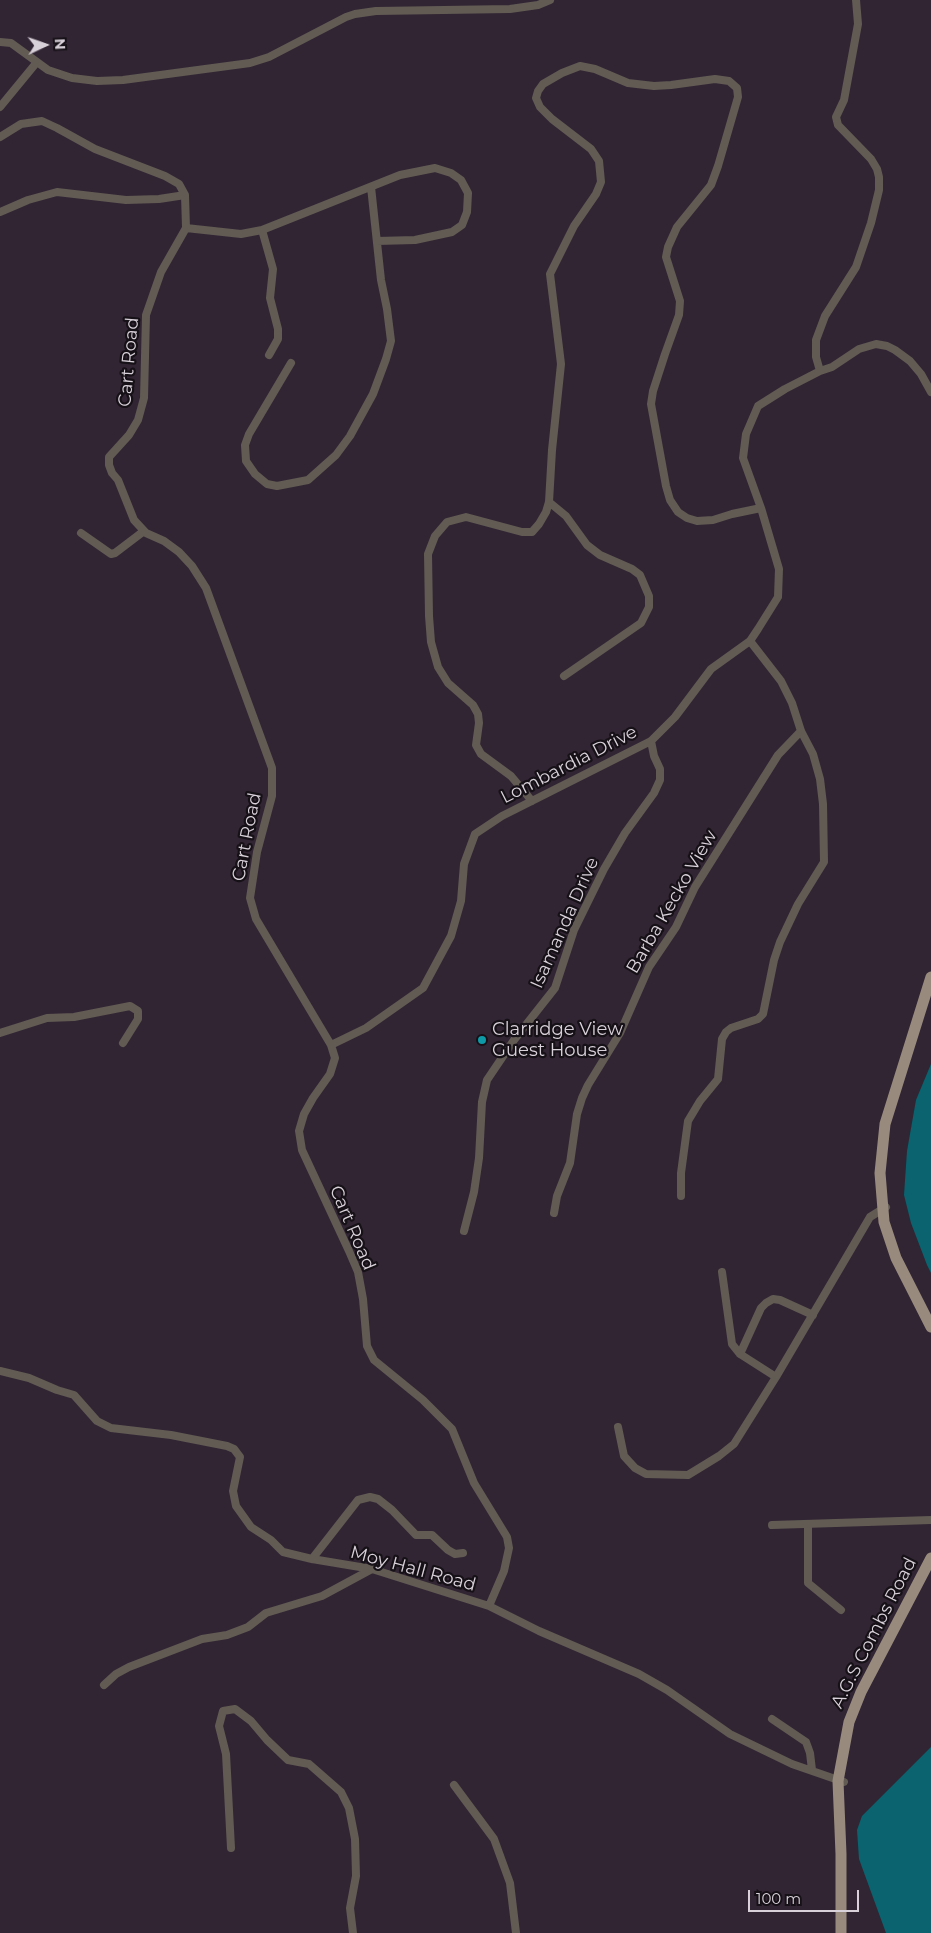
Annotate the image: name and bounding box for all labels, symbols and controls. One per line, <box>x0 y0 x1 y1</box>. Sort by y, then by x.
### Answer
north arrow <box>20 20 70 70</box>
text: N <box>51 38 69 50</box>
street label: Cart Road <box>114 316 144 408</box>
street label: Lombardia Drive <box>497 721 641 809</box>
street label: Cart Road <box>228 791 266 883</box>
street label: Barba Kecko View <box>622 826 722 978</box>
street label: Isamanda Drive <box>526 854 604 992</box>
place label: Clarridge View Guest House <box>492 1019 623 1062</box>
marker: Clarridge View Guest House <box>476 1034 488 1046</box>
street label: Cart Road <box>325 1182 379 1274</box>
street label: Moy Hall Road <box>348 1542 478 1596</box>
street label: A.G.S Combs Road <box>827 1554 921 1712</box>
scale bar <box>751 1880 862 1912</box>
text: 100 m <box>756 1889 801 1908</box>

